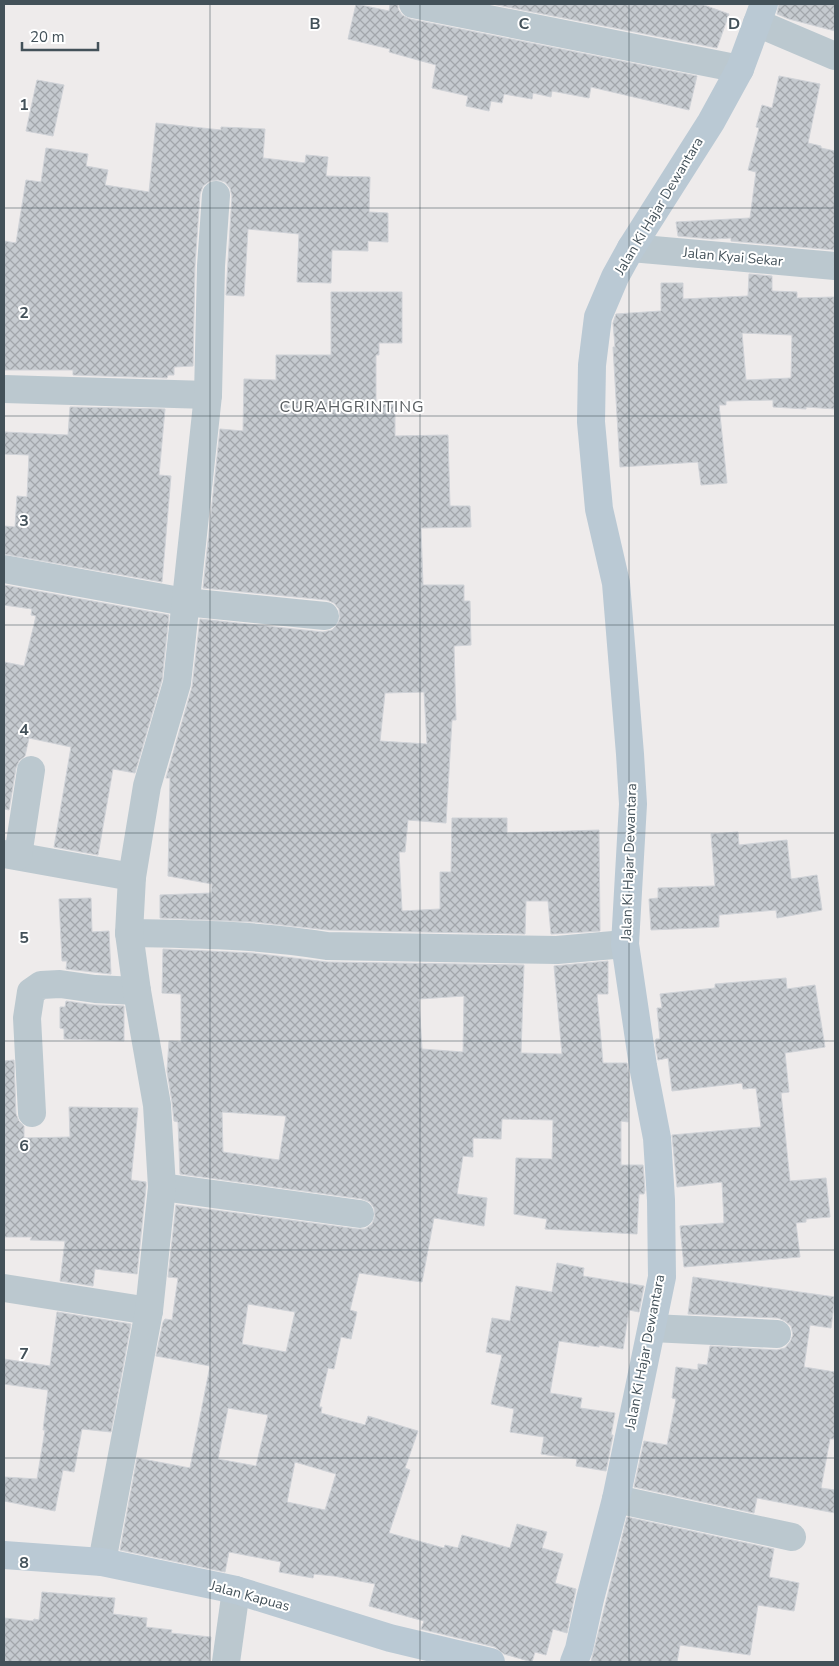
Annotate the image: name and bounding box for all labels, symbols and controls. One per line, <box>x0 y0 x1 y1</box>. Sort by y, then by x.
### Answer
text: B <box>309 13 321 35</box>
text: C <box>519 13 530 35</box>
text: D <box>728 13 740 35</box>
scale bar <box>22 20 99 52</box>
text: 20 m <box>30 27 65 47</box>
text: 1 <box>19 94 29 116</box>
street label: Jalan Ki Hajar Dewantara <box>610 134 708 279</box>
street label: Jalan Kyai Sekar <box>681 243 784 271</box>
text: 2 <box>19 302 29 324</box>
district label: CURAHGRINTING <box>279 396 425 418</box>
text: 3 <box>19 510 29 532</box>
text: 4 <box>19 719 29 741</box>
street label: Jalan Ki Hajar Dewantara <box>617 783 641 942</box>
text: 5 <box>19 927 29 949</box>
text: 6 <box>19 1135 29 1157</box>
street label: Jalan Ki Hajar Dewantara <box>620 1273 669 1432</box>
text: 7 <box>19 1343 29 1365</box>
text: 8 <box>19 1552 29 1574</box>
street label: Jalan Kapuas <box>207 1576 292 1616</box>

